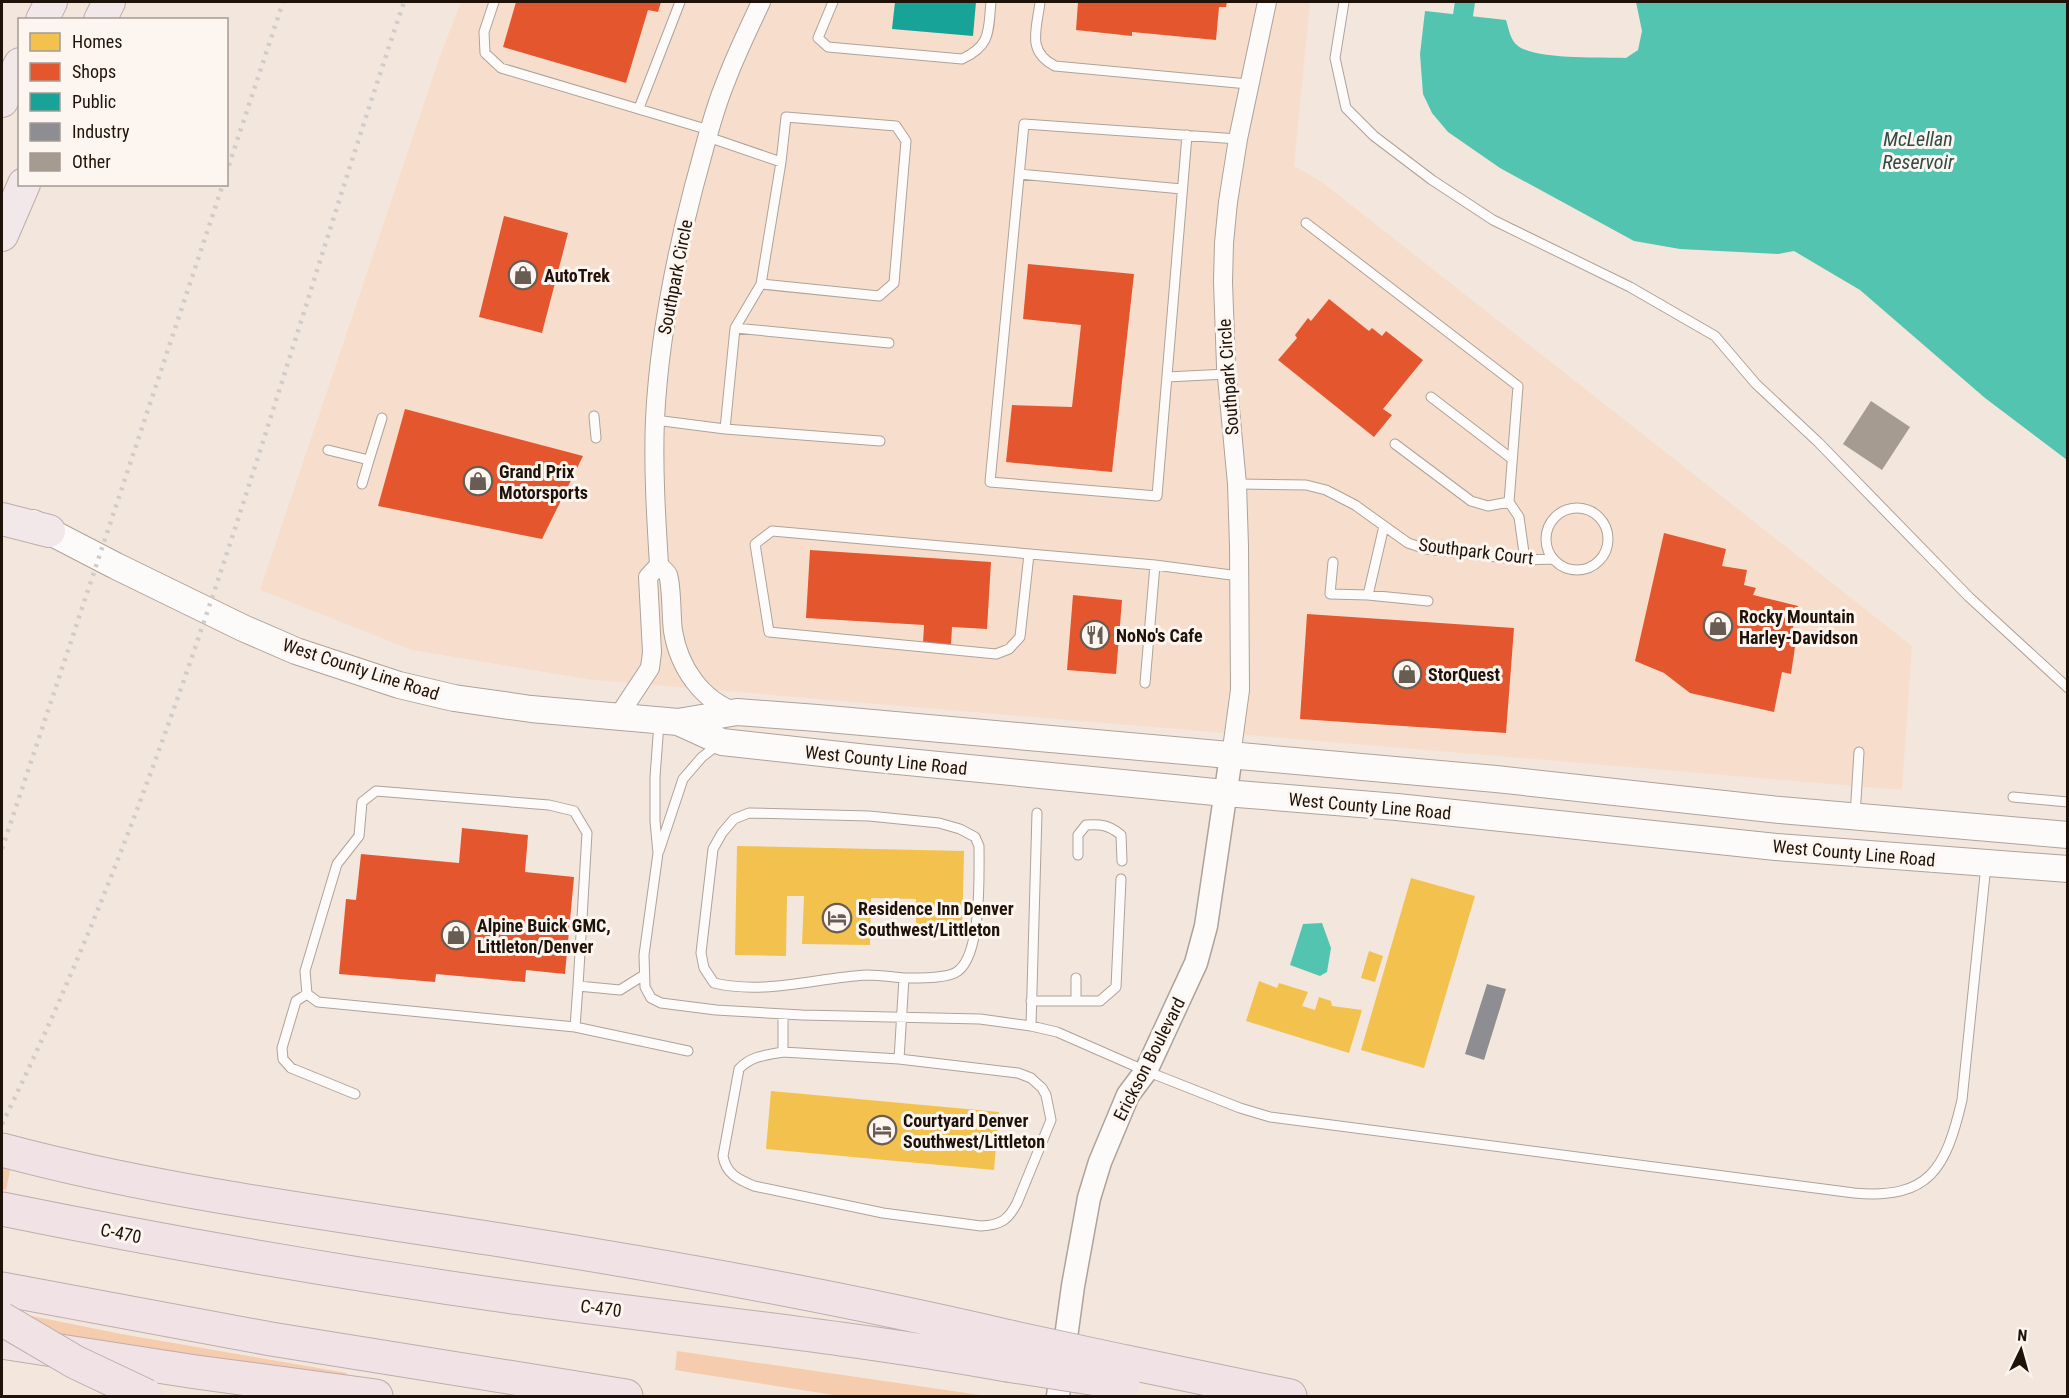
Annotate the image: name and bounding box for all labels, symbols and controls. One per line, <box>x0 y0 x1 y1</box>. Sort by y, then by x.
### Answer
legend <box>18 18 228 186</box>
text: Homes <box>72 31 122 52</box>
text: Shops <box>72 61 116 82</box>
text: Public <box>72 91 116 112</box>
text: Industry <box>72 121 130 142</box>
water label: McLellan Reservoir <box>1882 127 1955 174</box>
text: Other <box>72 151 111 172</box>
street label: Southpark Circle <box>654 218 696 336</box>
shop icon: AutoTrek <box>507 259 539 291</box>
place label: AutoTrek <box>544 265 610 286</box>
street label: Southpark Circle <box>1213 318 1243 436</box>
place label: Grand Prix Motorsports <box>499 461 588 503</box>
shop icon: Grand Prix Motorsports <box>462 465 494 497</box>
street label: Southpark Court <box>1417 534 1535 568</box>
place label: Rocky Mountain Harley-Davidson <box>1739 606 1858 648</box>
shop icon: Rocky Mountain Harley-Davidson <box>1702 610 1734 642</box>
restaurant icon: NoNo's Cafe <box>1079 619 1111 651</box>
place label: NoNo's Cafe <box>1116 625 1203 646</box>
street label: West County Line Road <box>280 634 442 704</box>
shop icon: StorQuest <box>1391 658 1423 690</box>
place label: StorQuest <box>1428 664 1500 685</box>
street label: West County Line Road <box>804 741 968 779</box>
street label: West County Line Road <box>1288 788 1452 824</box>
street label: West County Line Road <box>1772 835 1936 871</box>
place label: Residence Inn Denver Southwest/Littleton <box>858 898 1014 940</box>
hotel icon: Residence Inn Denver Southwest/Littleton <box>821 902 853 934</box>
place label: Alpine Buick GMC, Littleton/Denver <box>477 915 611 957</box>
shop icon: Alpine Buick GMC, Littleton/Denver <box>440 919 472 951</box>
street label: Erickson Boulevard <box>1109 994 1189 1124</box>
place label: Courtyard Denver Southwest/Littleton <box>903 1110 1045 1152</box>
hotel icon: Courtyard Denver Southwest/Littleton <box>866 1114 898 1146</box>
street label: C-470 <box>99 1219 143 1247</box>
street label: C-470 <box>579 1295 623 1321</box>
north arrow <box>1991 1320 2051 1380</box>
text: N <box>2017 1326 2028 1345</box>

